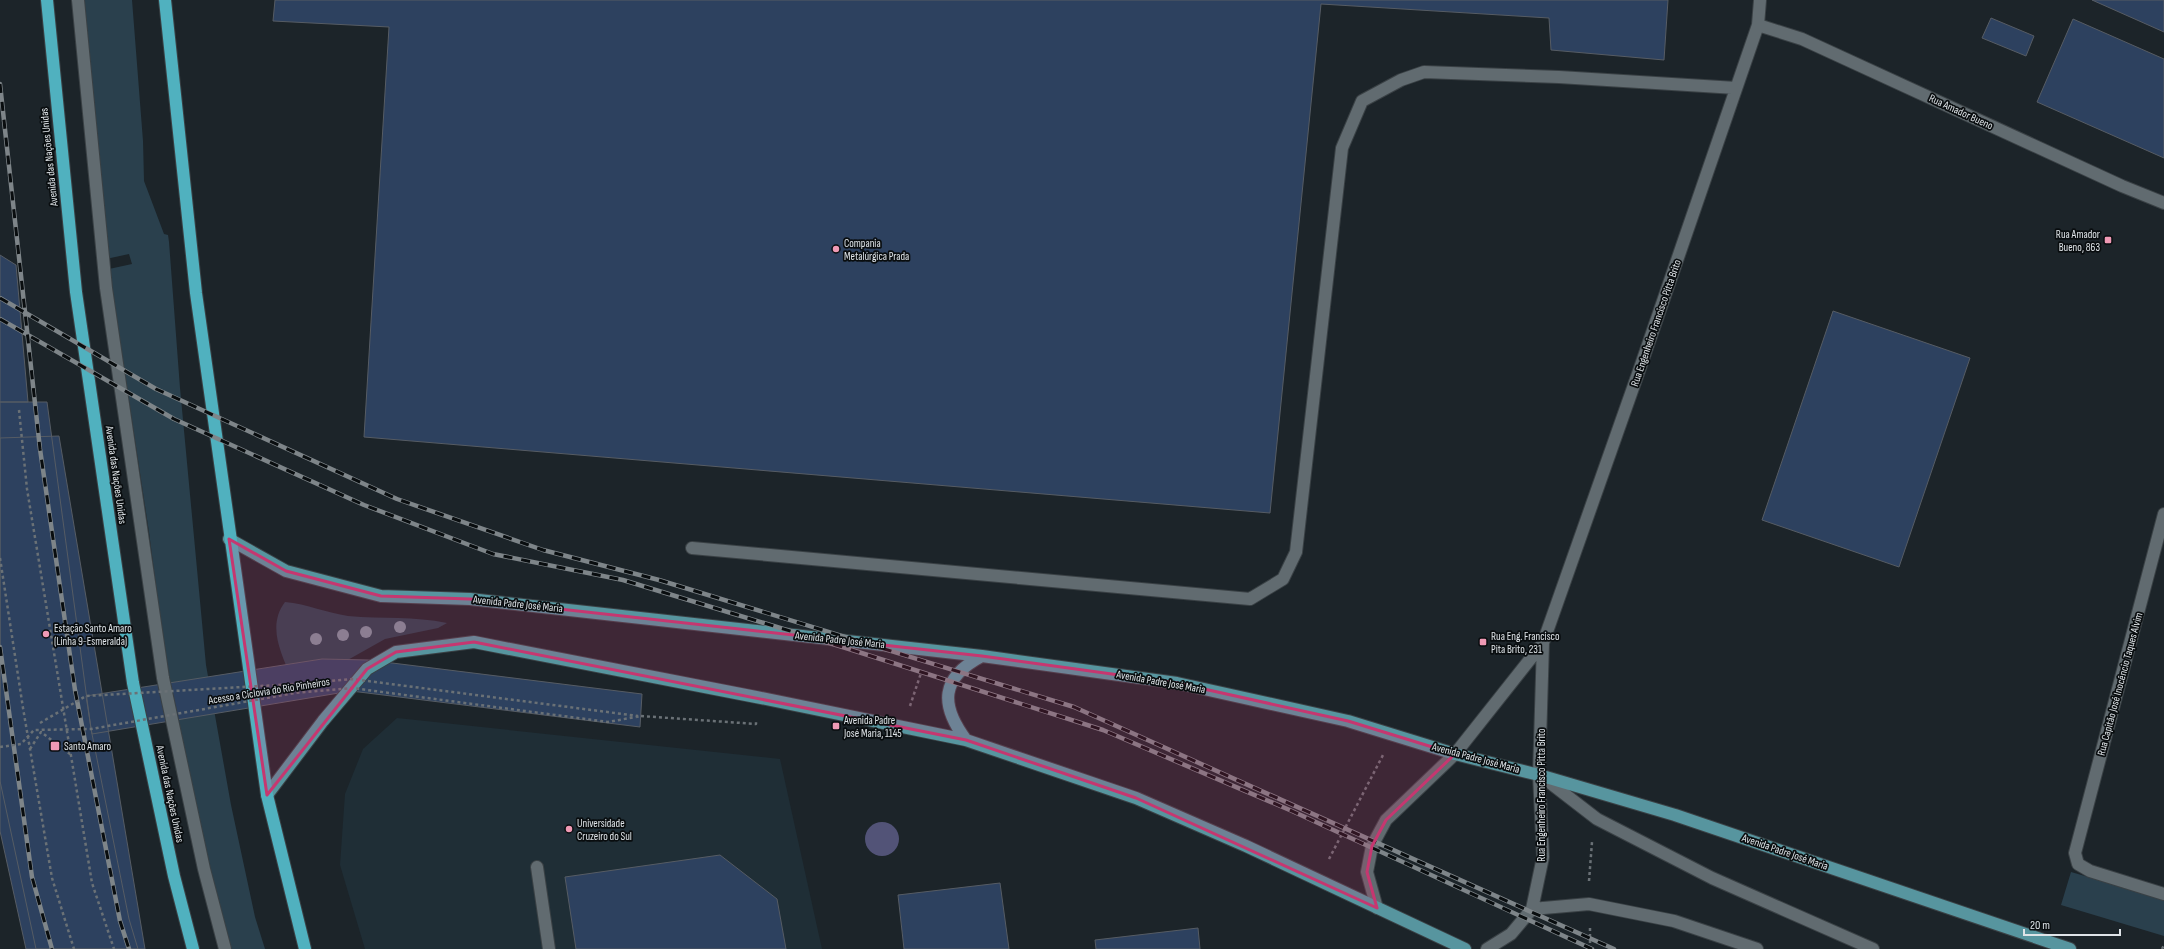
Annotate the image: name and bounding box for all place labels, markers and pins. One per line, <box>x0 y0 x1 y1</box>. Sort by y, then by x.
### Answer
place label: Rua Amador Bueno, 863 <box>2056 228 2100 254</box>
marker: Rua Amador Bueno, 863 <box>2103 235 2113 245</box>
place label: Compania Metalúrgica Prada <box>844 237 909 263</box>
marker: Compania Metalúrgica Prada <box>831 244 841 254</box>
place label: Estação Santo Amaro (Linha 9-Esmeralda) <box>54 622 132 648</box>
marker: Estação Santo Amaro (Linha 9-Esmeralda) <box>41 629 51 639</box>
place label: Rua Eng. Francisco Pita Brito, 231 <box>1491 630 1560 656</box>
marker: Rua Eng. Francisco Pita Brito, 231 <box>1478 637 1488 647</box>
place label: Avenida Padre José Maria, 1145 <box>843 714 902 740</box>
marker: Avenida Padre José Maria, 1145 <box>831 721 841 731</box>
marker: Santo Amaro <box>49 740 61 752</box>
place label: Santo Amaro <box>64 740 112 753</box>
place label: Universidade Cruzeiro do Sul <box>577 817 632 843</box>
marker: Universidade Cruzeiro do Sul <box>564 824 574 834</box>

